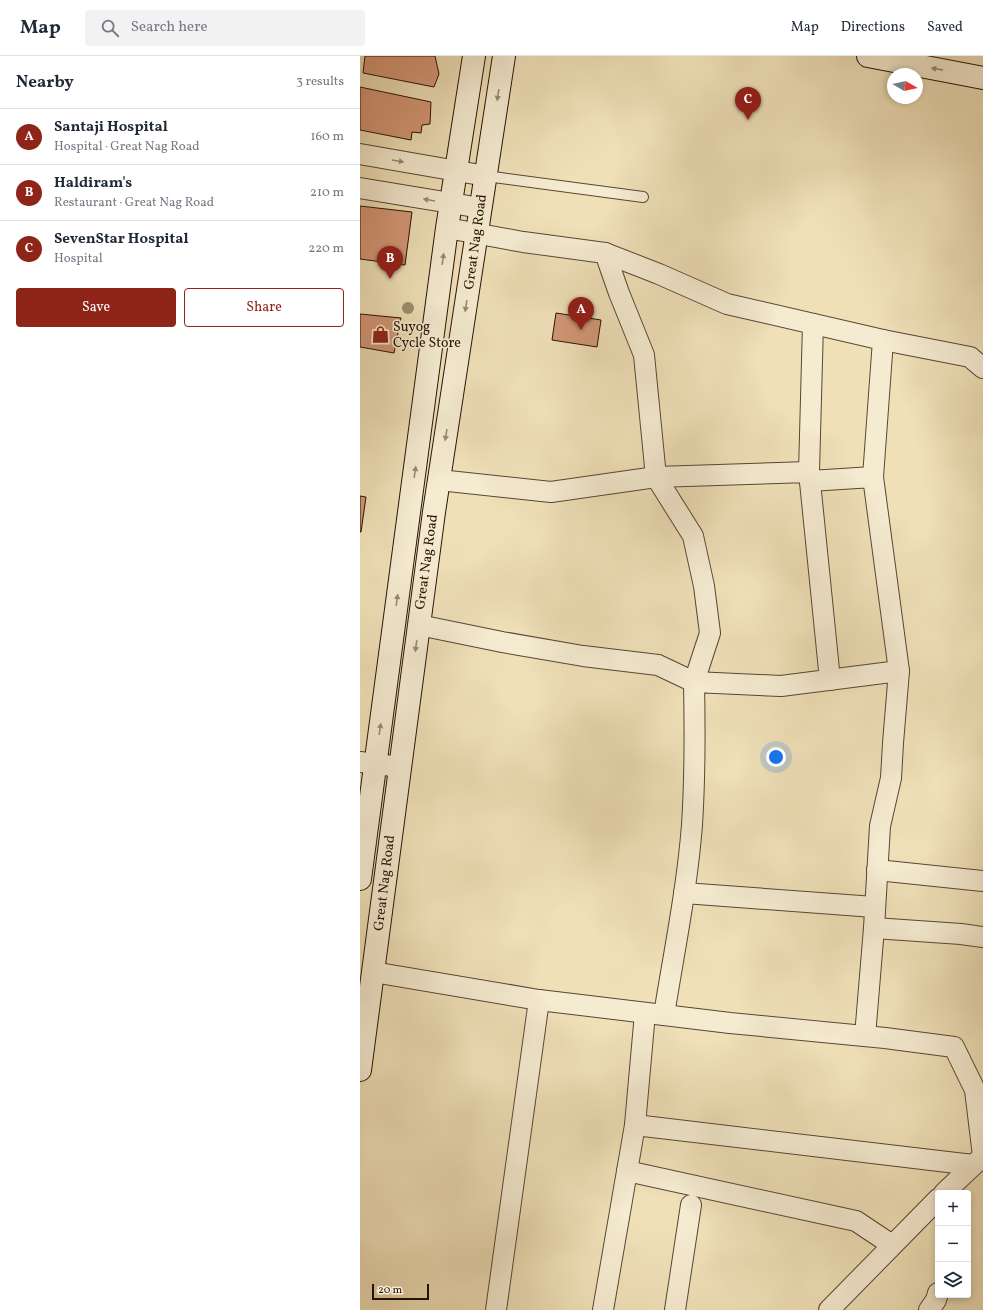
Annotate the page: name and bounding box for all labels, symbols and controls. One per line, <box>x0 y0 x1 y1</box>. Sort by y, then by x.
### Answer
search box <box>85 10 365 46</box>
text: Map <box>20 15 61 41</box>
icon: search <box>99 17 121 39</box>
text: Search here <box>131 17 208 38</box>
text: Map <box>791 18 819 37</box>
text: Directions <box>841 18 905 37</box>
text: Saved <box>927 18 963 37</box>
one-way arrow <box>930 66 943 72</box>
north arrow <box>887 68 923 104</box>
text: Nearby <box>16 71 74 94</box>
text: 3 results <box>296 73 344 91</box>
pin: C <box>735 87 761 120</box>
one-way arrow <box>495 88 501 101</box>
text: Santaji Hospital <box>54 117 168 138</box>
text: A <box>24 128 34 146</box>
text: 160 m <box>310 128 344 146</box>
text: Hospital · Great Nag Road <box>54 138 200 156</box>
one-way arrow <box>392 158 405 164</box>
text: Haldiram's <box>54 173 132 194</box>
text: B <box>25 184 33 202</box>
text: 210 m <box>310 184 344 202</box>
street label: Great Nag Road <box>460 193 492 291</box>
text: Restaurant · Great Nag Road <box>54 194 214 212</box>
one-way arrow <box>423 197 435 203</box>
text: SevenStar Hospital <box>54 229 189 250</box>
text: C <box>25 240 33 258</box>
text: 220 m <box>308 240 344 258</box>
pin: B <box>377 246 403 279</box>
text: Hospital <box>54 250 103 268</box>
one-way arrow <box>440 253 446 266</box>
button: Save <box>16 288 176 327</box>
button: Share <box>184 288 344 327</box>
pin: A <box>568 297 594 330</box>
one-way arrow <box>463 300 469 312</box>
place label: Suyog Cycle Store <box>393 318 461 353</box>
shop icon: Suyog Cycle Store <box>370 325 390 345</box>
one-way arrow <box>443 429 449 441</box>
one-way arrow <box>412 465 418 478</box>
street label: Great Nag Road <box>411 513 443 611</box>
one-way arrow <box>394 594 400 606</box>
one-way arrow <box>413 640 419 652</box>
one-way arrow <box>377 723 383 735</box>
your location <box>766 747 786 767</box>
street label: Great Nag Road <box>370 834 400 932</box>
map controls <box>935 1190 971 1298</box>
button: + <box>935 1190 971 1226</box>
button: − <box>935 1226 971 1262</box>
button: layers <box>935 1262 971 1298</box>
scale bar <box>372 1282 429 1301</box>
text: 20 m <box>378 1283 402 1298</box>

